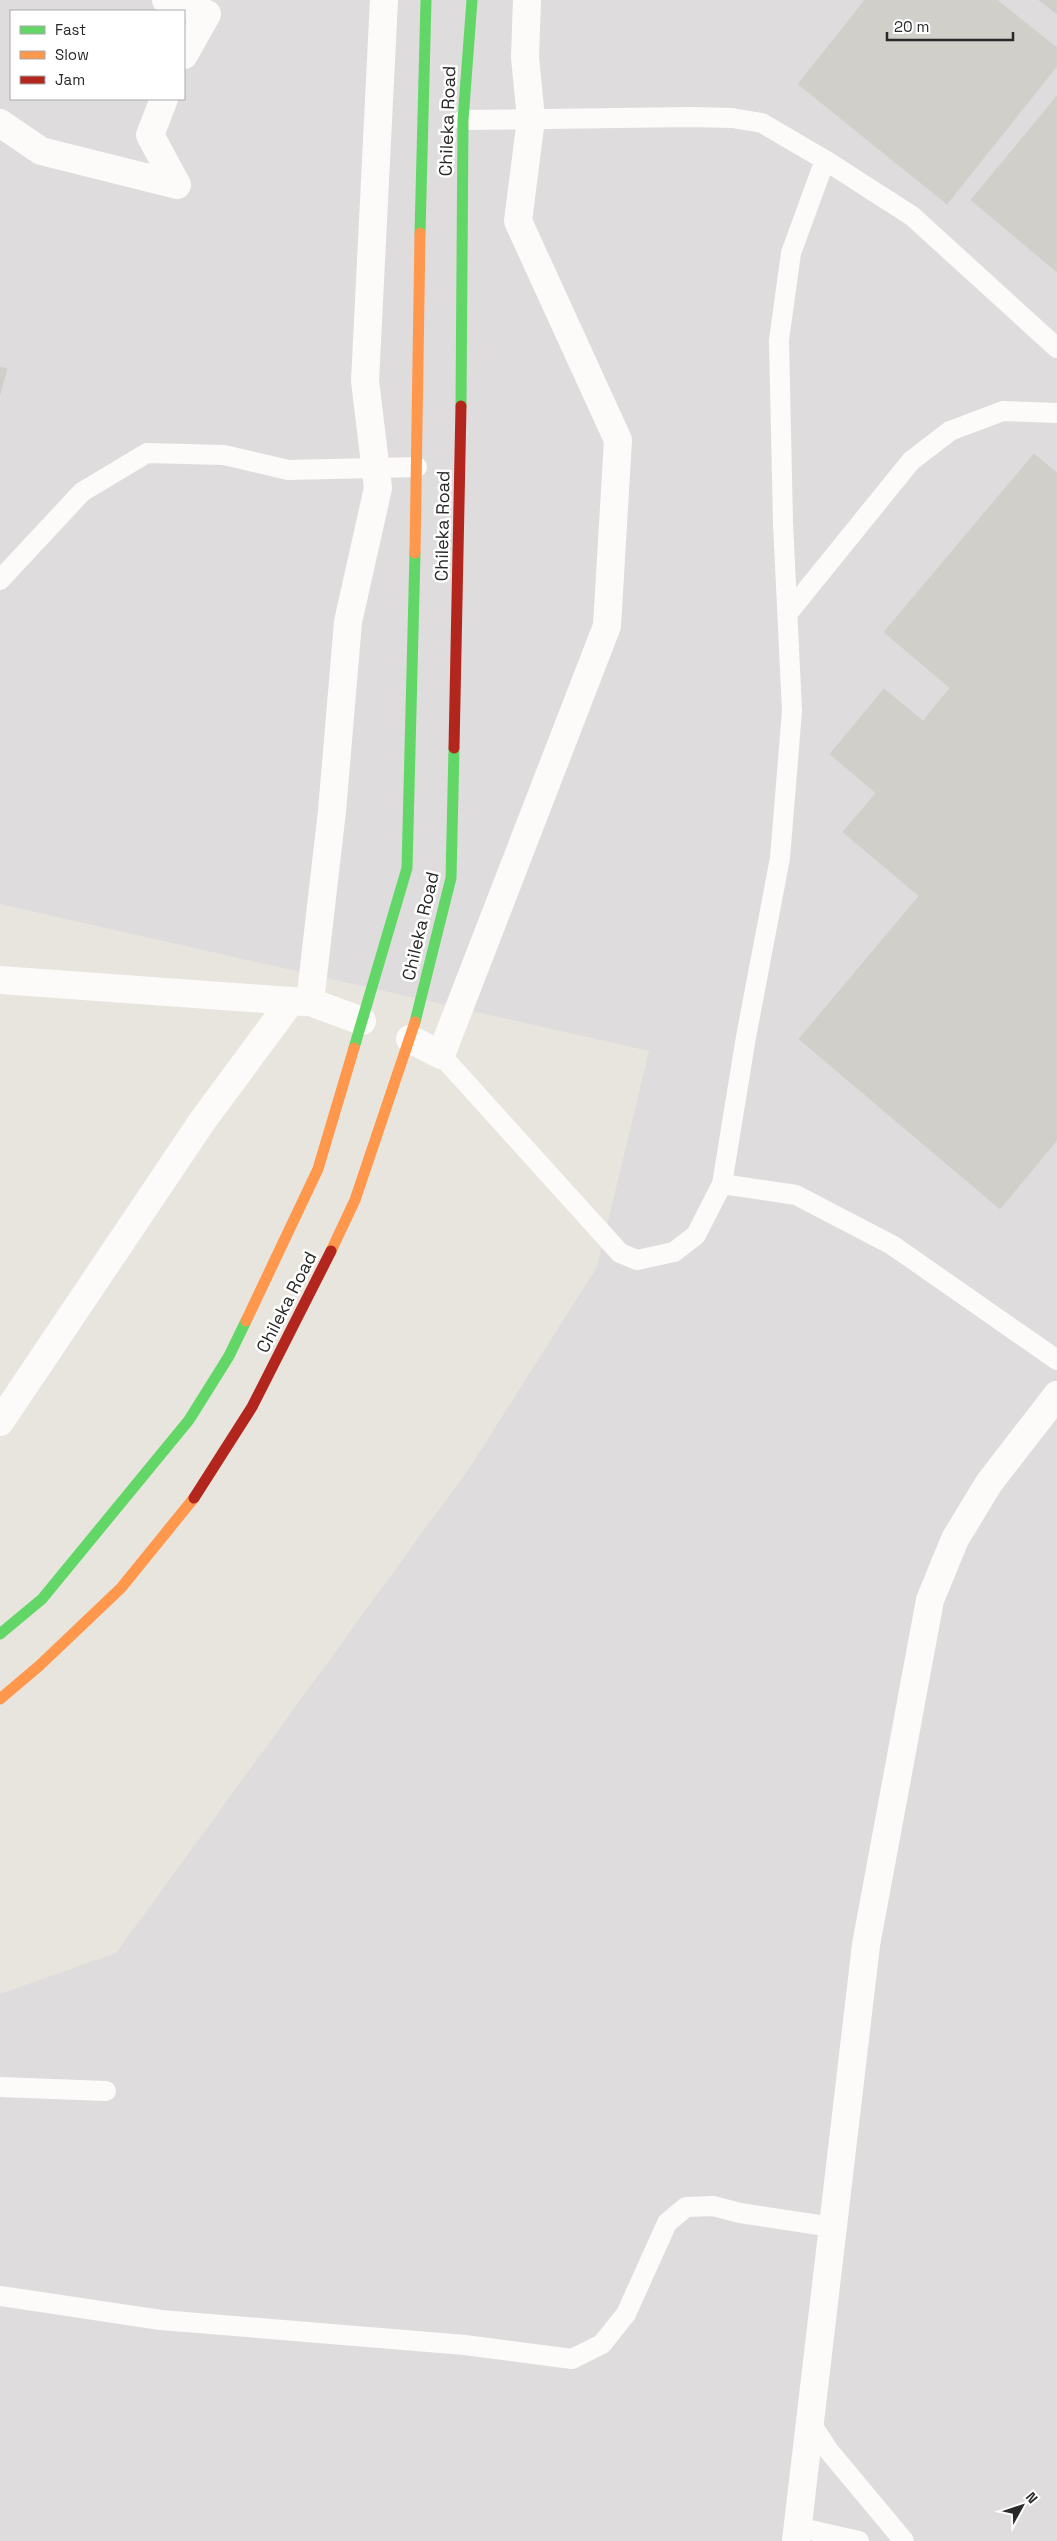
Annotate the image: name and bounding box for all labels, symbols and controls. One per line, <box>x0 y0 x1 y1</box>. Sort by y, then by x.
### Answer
legend <box>10 10 185 100</box>
scale bar <box>887 10 1013 42</box>
text: 20 m <box>894 17 929 36</box>
text: Fast <box>55 20 86 39</box>
text: Slow <box>55 45 89 64</box>
street label: Chileka Road <box>434 65 460 177</box>
text: Jam <box>55 70 85 89</box>
street label: Chileka Road <box>430 470 454 582</box>
street label: Chileka Road <box>396 869 444 983</box>
street label: Chileka Road <box>251 1247 321 1357</box>
north arrow <box>997 2481 1047 2531</box>
text: N <box>1022 2488 1042 2507</box>

